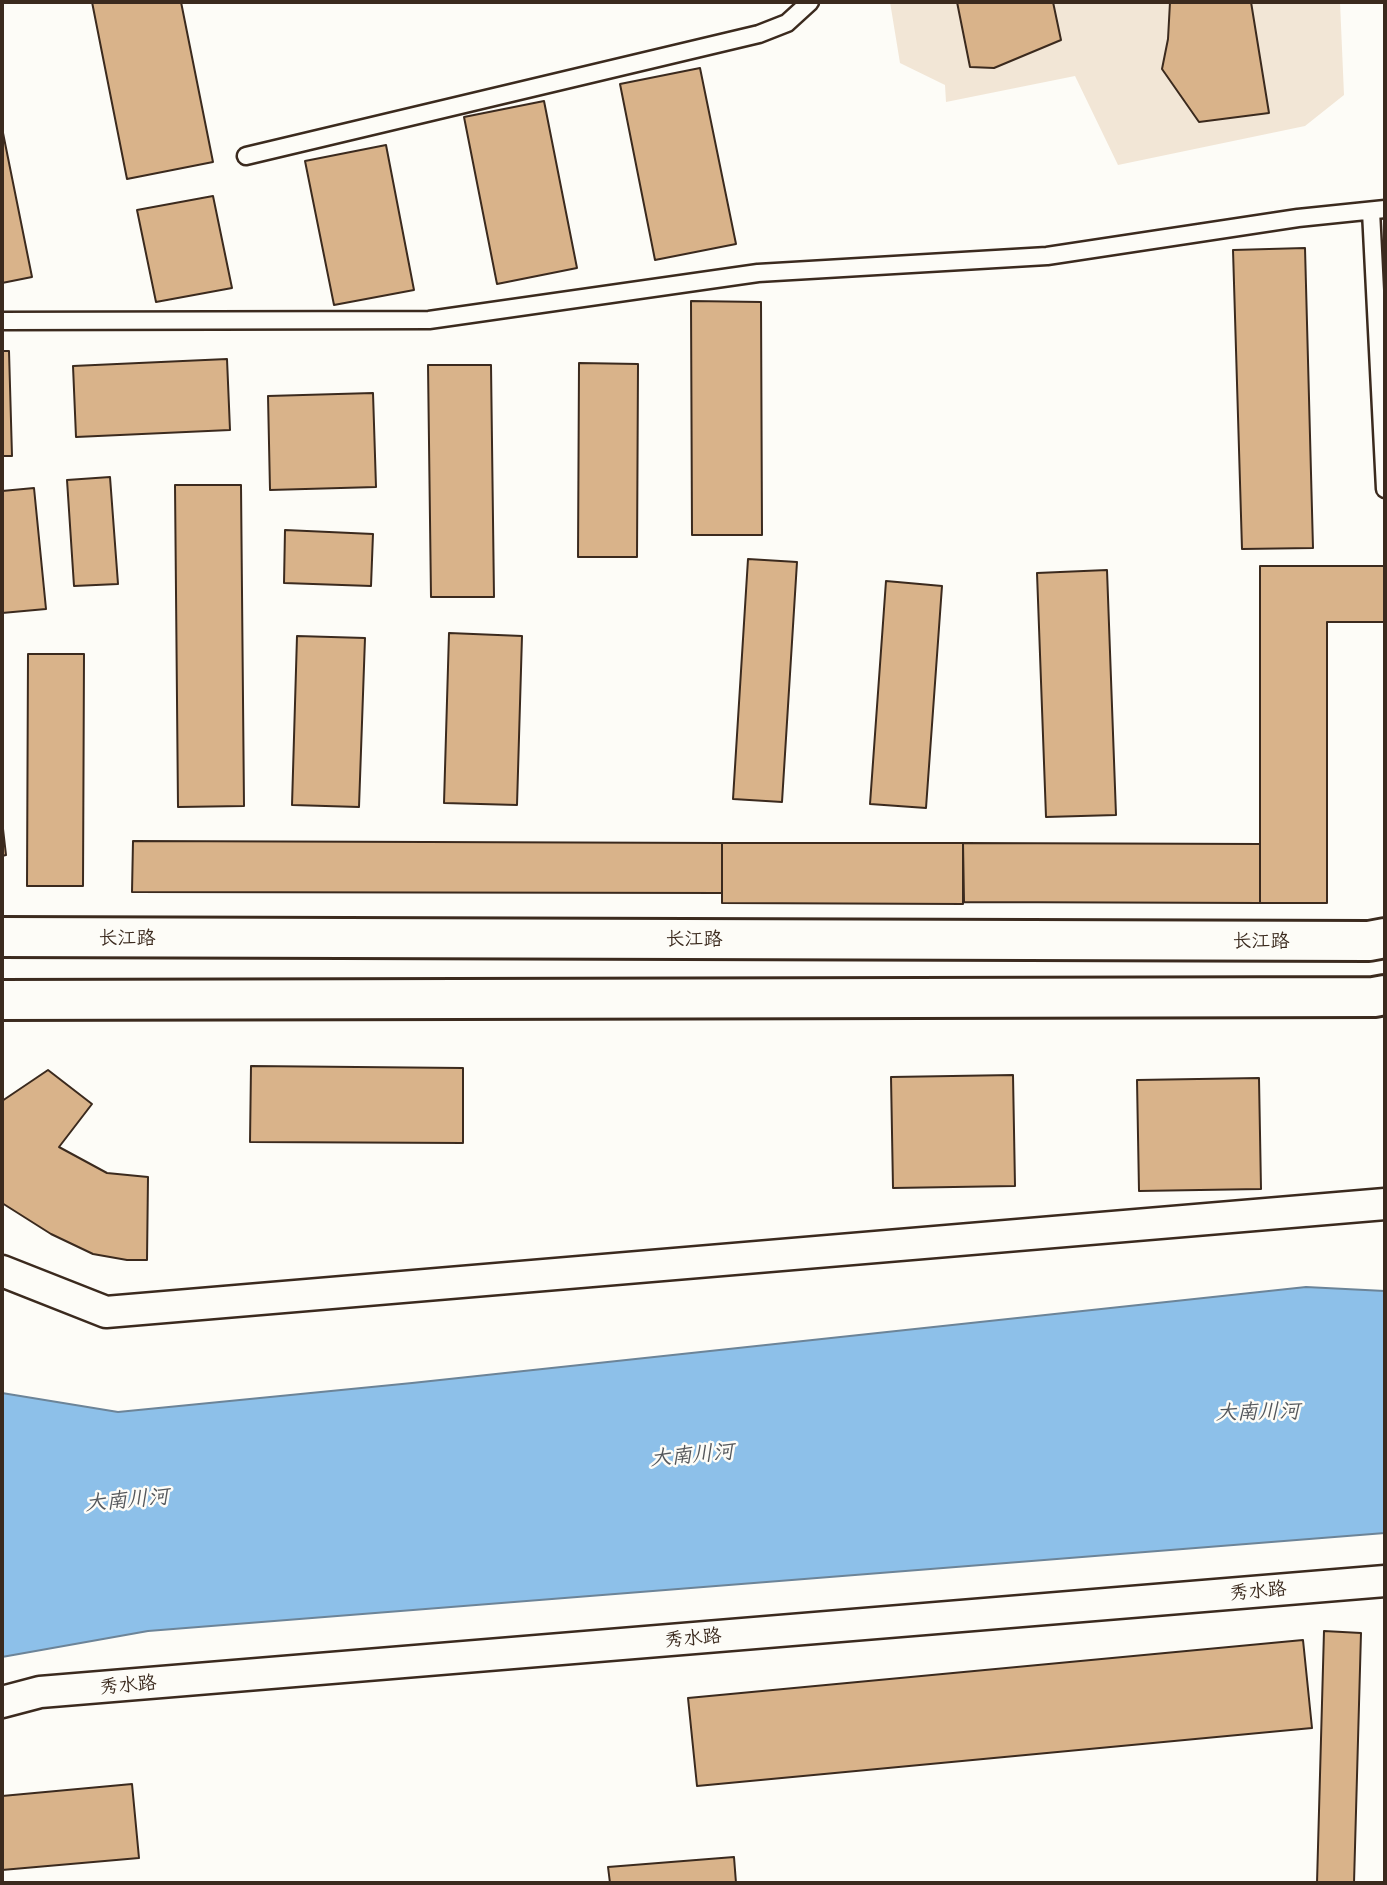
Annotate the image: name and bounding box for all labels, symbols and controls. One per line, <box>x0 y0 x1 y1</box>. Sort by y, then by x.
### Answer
street label: 长江路 <box>99 927 155 949</box>
street label: 长江路 <box>666 928 722 950</box>
street label: 长江路 <box>1233 930 1289 952</box>
water label: 大南川河 <box>1216 1399 1300 1425</box>
water label: 大南川河 <box>649 1439 735 1471</box>
water label: 大南川河 <box>84 1484 170 1516</box>
street label: 秀水路 <box>1229 1577 1287 1605</box>
street label: 秀水路 <box>664 1624 722 1652</box>
street label: 秀水路 <box>99 1671 157 1699</box>

